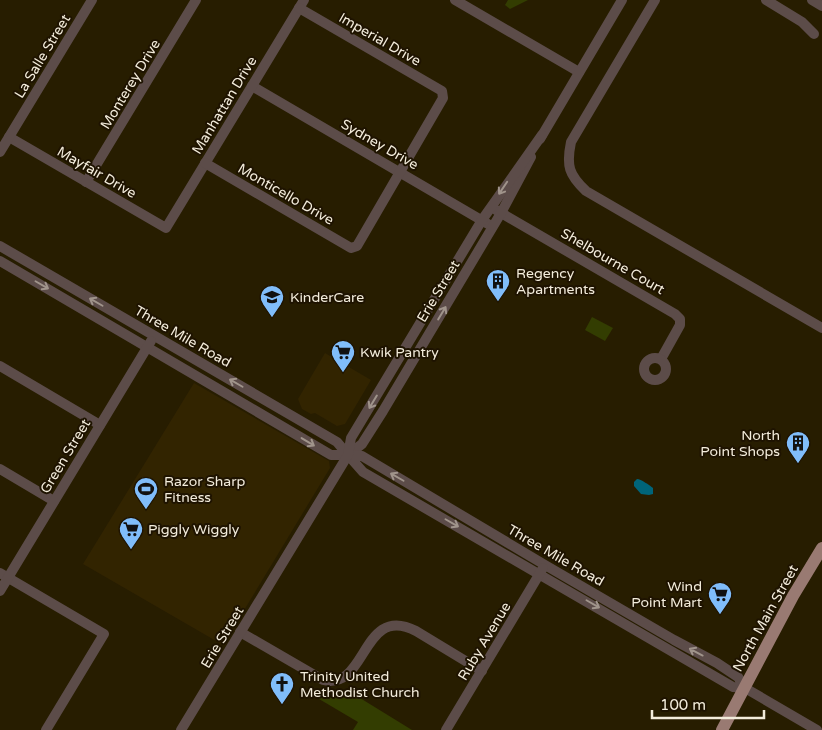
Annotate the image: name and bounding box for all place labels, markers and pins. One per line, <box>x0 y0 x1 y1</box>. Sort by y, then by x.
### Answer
place label: Regency Apartments <box>516 265 595 298</box>
building icon: Regency Apartments <box>485 268 511 302</box>
school or university icon: KinderCare <box>259 284 285 318</box>
place label: KinderCare <box>290 289 364 306</box>
supermarket icon: Kwik Pantry <box>330 339 356 373</box>
place label: Kwik Pantry <box>360 344 439 361</box>
place label: North Point Shops <box>700 427 780 460</box>
building icon: North Point Shops <box>785 430 811 464</box>
place label: Razor Sharp Fitness <box>164 473 246 506</box>
sports icon: Razor Sharp Fitness <box>133 476 159 510</box>
supermarket icon: Piggly Wiggly <box>118 516 144 550</box>
place label: Piggly Wiggly <box>148 521 240 538</box>
place label: Wind Point Mart <box>631 578 703 611</box>
supermarket icon: Wind Point Mart <box>707 581 733 615</box>
place label: Trinity United Methodist Church <box>300 668 419 701</box>
church icon: Trinity United Methodist Church <box>269 671 295 705</box>

